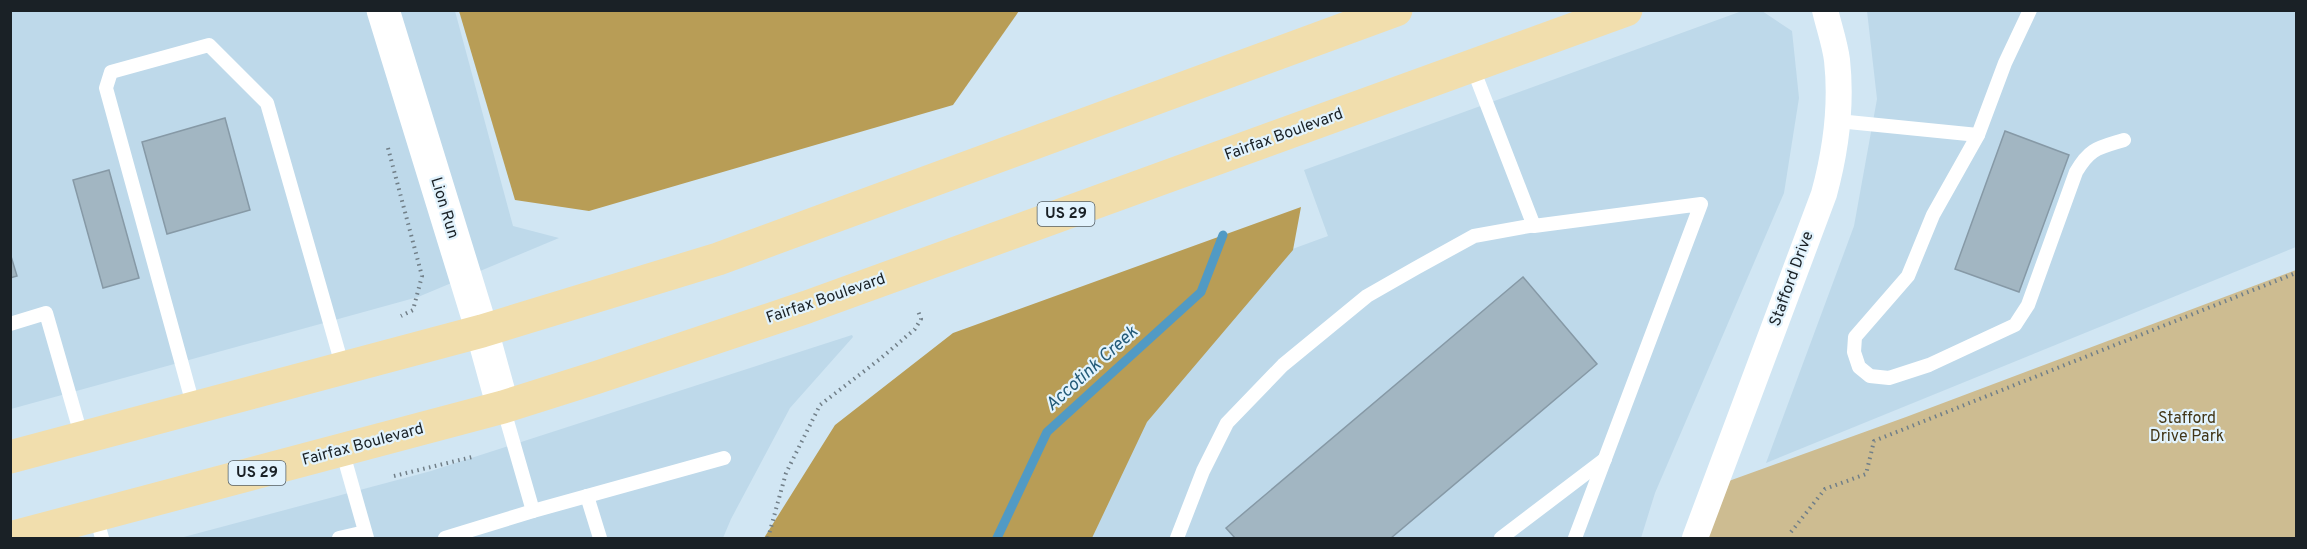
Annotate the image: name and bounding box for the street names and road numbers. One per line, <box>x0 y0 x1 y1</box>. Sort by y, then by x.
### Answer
street label: Fairfax Boulevard <box>1222 104 1346 166</box>
street label: Lion Run <box>425 175 463 241</box>
road number: US 29 <box>1038 202 1094 226</box>
street label: Stafford Drive <box>1766 229 1818 329</box>
street label: Fairfax Boulevard <box>764 269 888 329</box>
street label: Fairfax Boulevard <box>300 419 426 471</box>
road number: US 29 <box>228 461 286 485</box>

